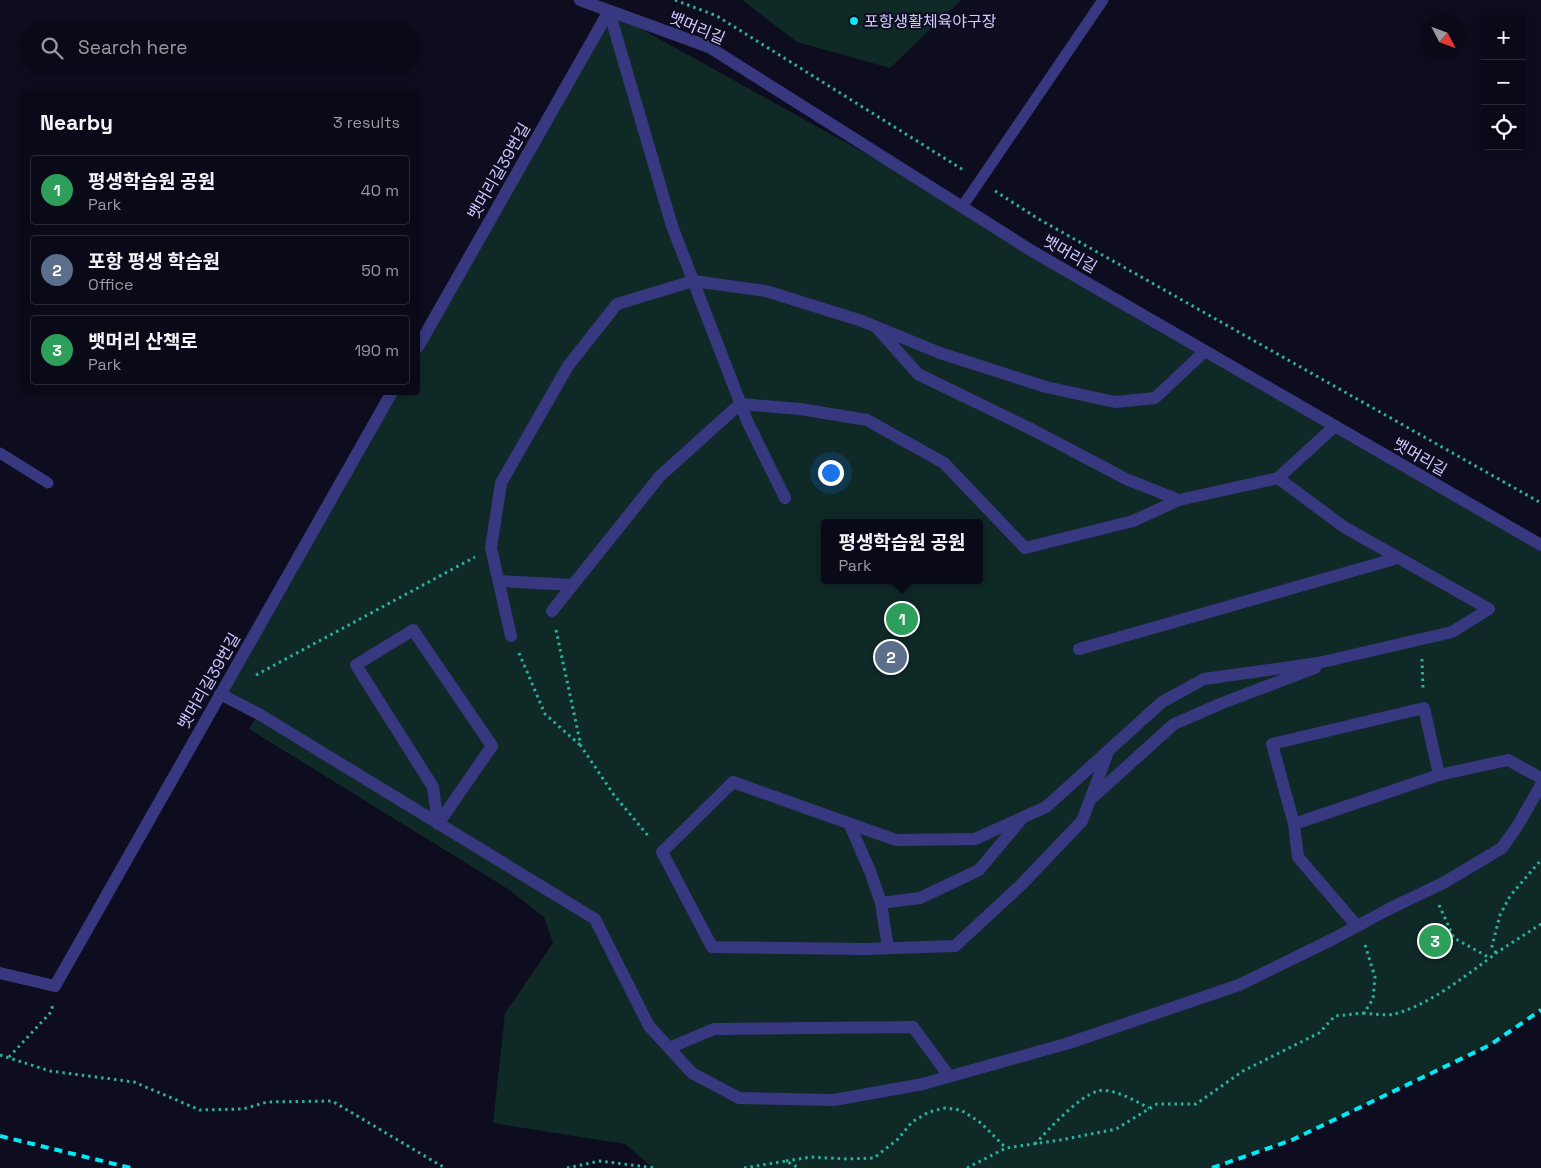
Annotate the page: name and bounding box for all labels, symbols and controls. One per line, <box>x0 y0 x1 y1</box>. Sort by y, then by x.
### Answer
street label: 뱃머리길 <box>666 7 728 49</box>
place label: 포항생활체육야구장 <box>864 11 997 32</box>
marker: 포항생활체육야구장 <box>848 15 860 27</box>
north arrow <box>1421 15 1466 60</box>
map controls <box>1481 15 1526 150</box>
button: + <box>1481 15 1526 60</box>
search box <box>20 20 420 75</box>
icon: search <box>38 34 66 62</box>
text: Search here <box>78 35 188 60</box>
button: − <box>1481 60 1526 105</box>
button: locate <box>1481 105 1526 150</box>
text: Nearby <box>40 109 113 136</box>
text: 3 results <box>333 112 400 133</box>
street label: 뱃머리길39번길 <box>463 119 535 223</box>
text: 평생학습원 공원 <box>88 169 215 194</box>
text: 1 <box>53 180 61 201</box>
text: 40 m <box>361 180 399 201</box>
text: Park <box>88 194 121 215</box>
street label: 뱃머리길 <box>1039 230 1101 278</box>
text: 포항 평생 학습원 <box>88 249 220 274</box>
text: 2 <box>52 260 62 281</box>
text: 50 m <box>361 260 399 281</box>
text: Office <box>88 274 134 295</box>
text: 뱃머리 산책로 <box>88 329 198 354</box>
text: 3 <box>52 340 62 361</box>
text: 190 m <box>354 340 399 361</box>
text: Park <box>88 354 121 375</box>
street label: 뱃머리길 <box>1389 433 1451 481</box>
your location <box>818 460 844 486</box>
popup <box>821 519 983 584</box>
text: 평생학습원 공원 <box>838 530 966 555</box>
text: Park <box>838 555 872 576</box>
pin: 1 <box>886 600 918 638</box>
street label: 뱃머리길39번길 <box>173 629 245 733</box>
pin: 2 <box>875 638 907 676</box>
pin: 3 <box>1419 922 1451 960</box>

